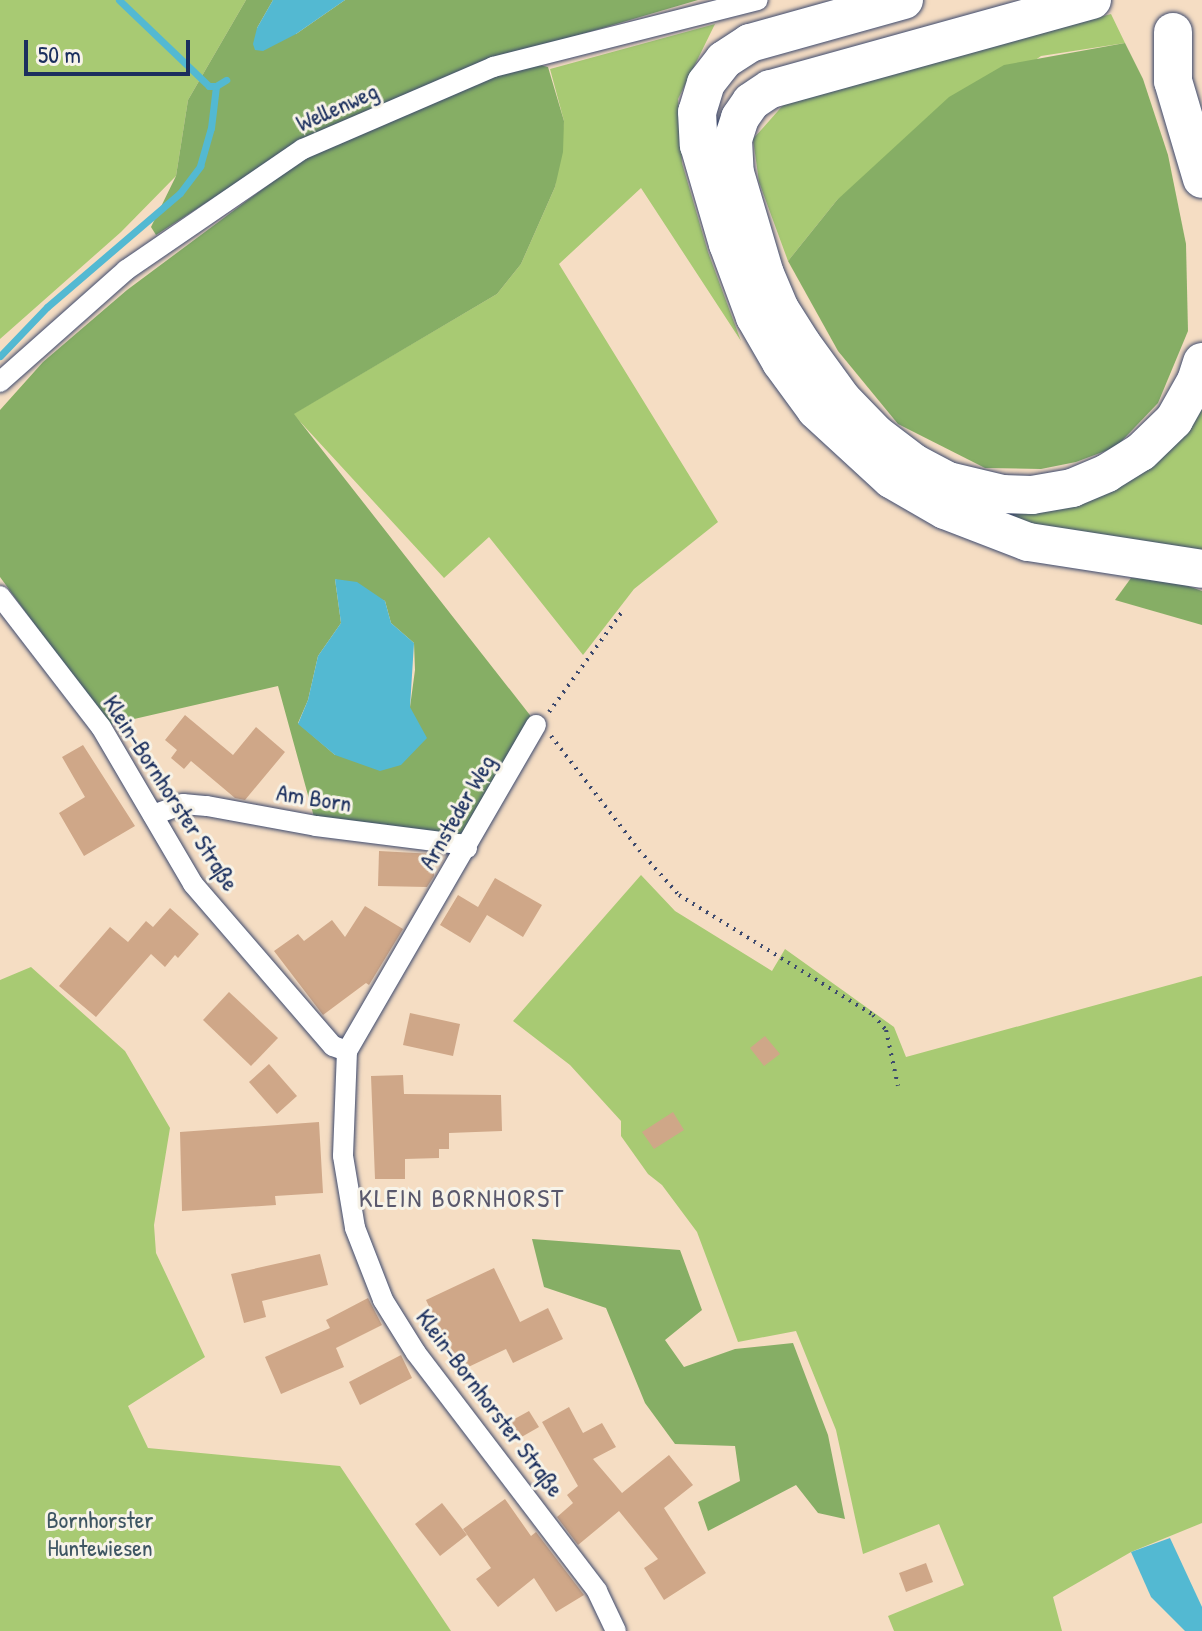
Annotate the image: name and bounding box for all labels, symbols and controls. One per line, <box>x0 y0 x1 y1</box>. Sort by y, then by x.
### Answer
scale bar <box>28 24 194 74</box>
text: 50 m <box>38 38 81 70</box>
street label: Wellenweg <box>292 76 382 138</box>
street label: Klein-Bornhorster Straße <box>97 690 245 896</box>
street label: Arnsteder Weg <box>413 750 501 874</box>
street label: Am Born <box>274 778 354 818</box>
district label: KLEIN BORNHORST <box>359 1182 565 1214</box>
street label: Klein-Bornhorster Straße <box>410 1304 570 1502</box>
park label: Bornhorster Huntewiesen <box>46 1506 154 1562</box>

